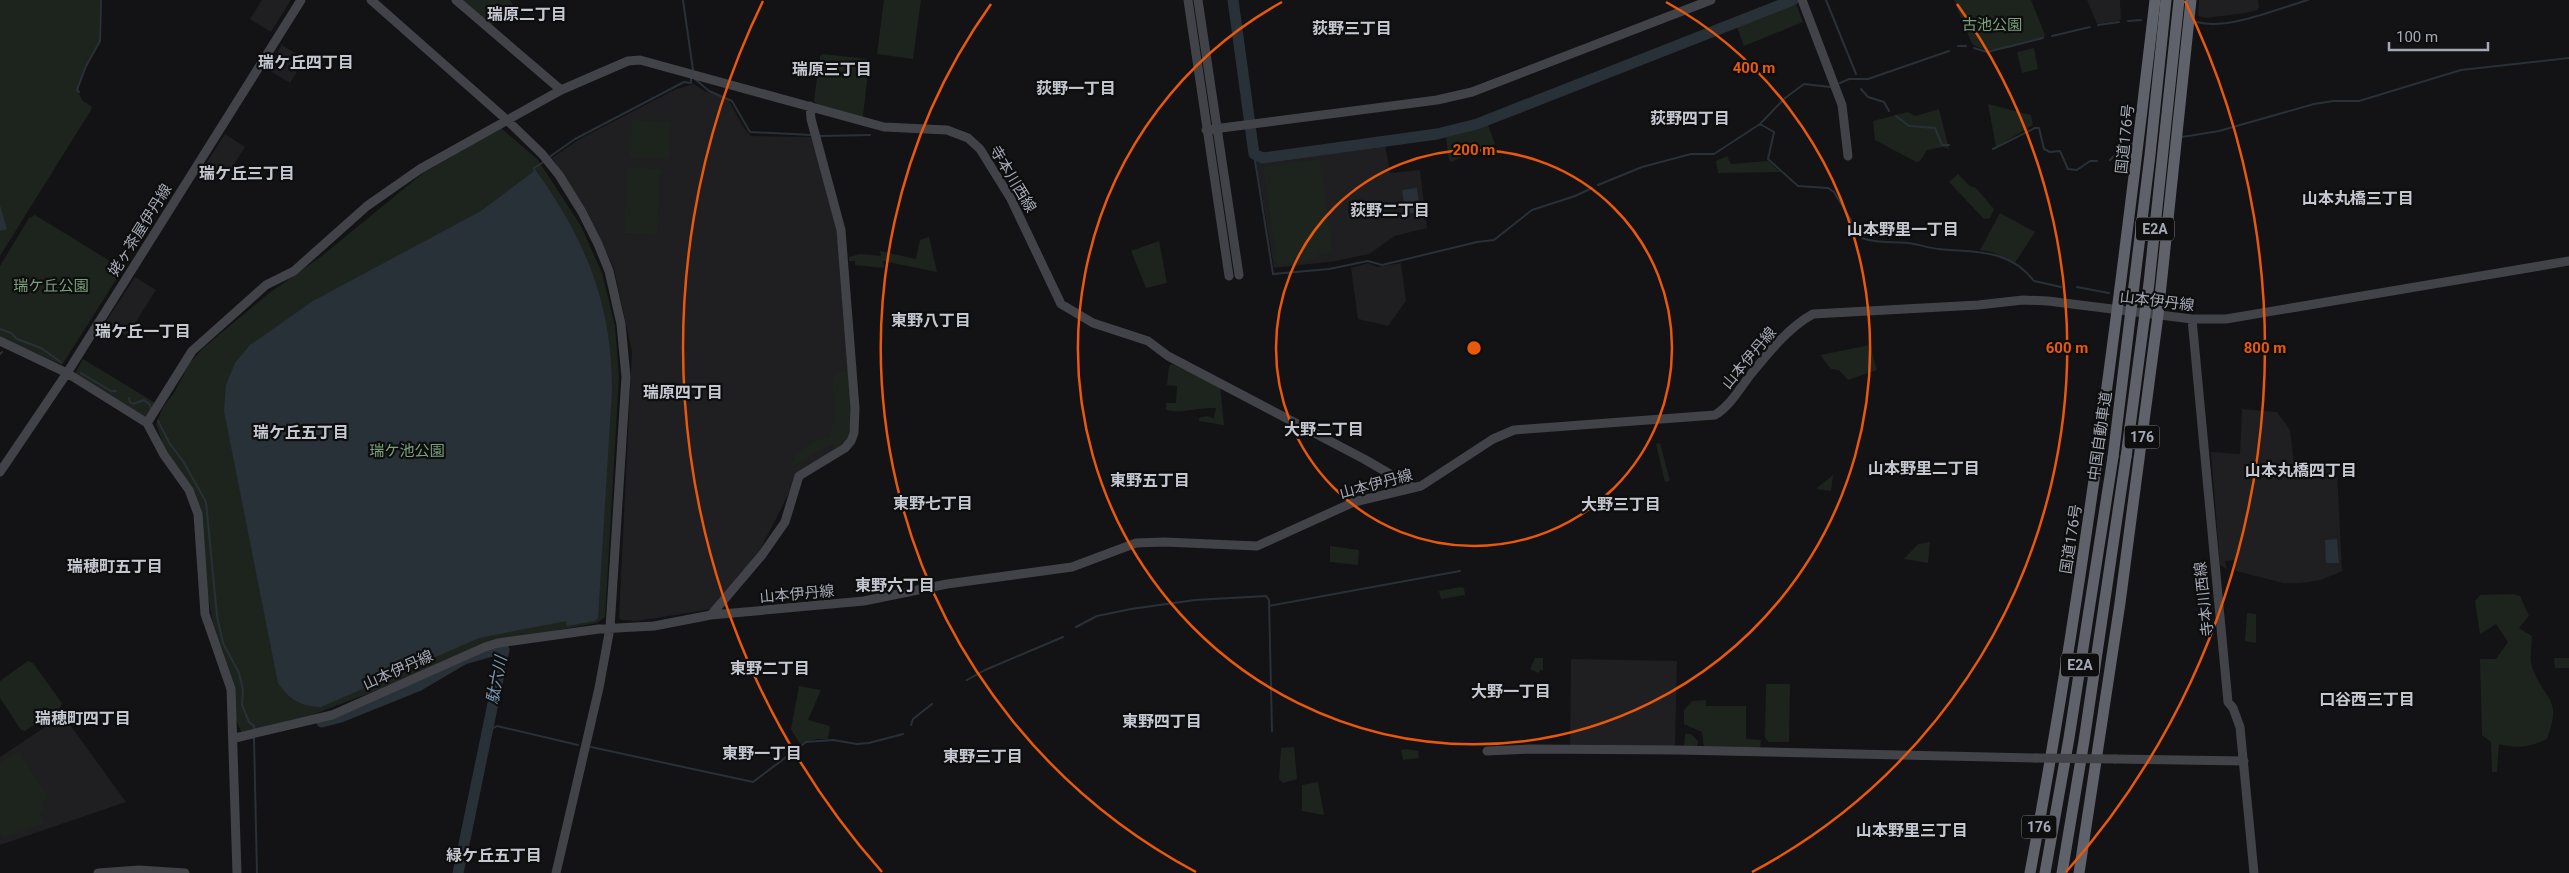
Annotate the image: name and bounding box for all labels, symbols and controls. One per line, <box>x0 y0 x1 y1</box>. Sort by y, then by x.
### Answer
district label: 瑞原二丁目 <box>487 5 567 24</box>
park label: 古池公園 <box>1962 16 2022 34</box>
district label: 荻野三丁目 <box>1312 19 1392 38</box>
scale bar <box>2389 20 2488 52</box>
text: 100 m <box>2396 28 2438 46</box>
district label: 瑞ケ丘四丁目 <box>258 53 354 72</box>
text: 400 m <box>1733 59 1775 77</box>
district label: 瑞原三丁目 <box>792 60 872 79</box>
district label: 荻野一丁目 <box>1036 79 1116 98</box>
street label: 国道176号 <box>2112 103 2138 175</box>
district label: 荻野四丁目 <box>1650 109 1730 128</box>
text: 200 m <box>1453 141 1495 159</box>
street label: 寺本川西線 <box>986 142 1040 216</box>
district label: 瑞ケ丘三丁目 <box>199 164 295 183</box>
street label: 姥ヶ茶屋伊丹線 <box>105 181 175 279</box>
district label: 山本丸橋三丁目 <box>2302 189 2414 208</box>
district label: 荻野二丁目 <box>1350 201 1430 220</box>
road number: E2A <box>2136 218 2174 240</box>
district label: 山本野里一丁目 <box>1847 220 1959 239</box>
park label: 瑞ケ丘公園 <box>13 277 89 295</box>
street label: 山本伊丹線 <box>2119 287 2195 315</box>
district label: 東野八丁目 <box>891 311 971 330</box>
district label: 瑞ケ丘一丁目 <box>95 322 191 341</box>
street label: 山本伊丹線 <box>1718 323 1780 393</box>
centre of rings <box>1465 339 1483 357</box>
text: 600 m <box>2046 339 2088 357</box>
text: 800 m <box>2244 339 2286 357</box>
district label: 瑞原四丁目 <box>643 383 723 402</box>
street label: 中国自動車道 <box>2085 390 2115 482</box>
district label: 大野二丁目 <box>1284 420 1364 439</box>
district label: 瑞ケ丘五丁目 <box>253 423 349 442</box>
road number: 176 <box>2124 426 2160 448</box>
park label: 瑞ケ池公園 <box>369 442 445 460</box>
district label: 山本野里二丁目 <box>1868 459 1980 478</box>
district label: 山本丸橋四丁目 <box>2245 461 2357 480</box>
street label: 山本伊丹線 <box>1337 466 1415 502</box>
district label: 東野五丁目 <box>1110 471 1190 490</box>
district label: 東野七丁目 <box>893 494 973 513</box>
district label: 大野三丁目 <box>1581 495 1661 514</box>
street label: 国道176号 <box>2057 503 2085 575</box>
district label: 瑞穂町五丁目 <box>67 557 163 576</box>
street label: 寺本川西線 <box>2191 561 2217 637</box>
district label: 東野六丁目 <box>855 576 935 595</box>
street label: 山本伊丹線 <box>759 582 835 606</box>
street label: 山本伊丹線 <box>360 647 436 693</box>
water label: 駄六川 <box>483 653 511 705</box>
road number: E2A <box>2061 654 2099 676</box>
district label: 東野二丁目 <box>730 659 810 678</box>
district label: 大野一丁目 <box>1471 682 1551 701</box>
district label: 口谷西三丁目 <box>2319 690 2415 709</box>
district label: 瑞穂町四丁目 <box>35 709 131 728</box>
district label: 東野四丁目 <box>1122 712 1202 731</box>
district label: 東野一丁目 <box>722 744 802 763</box>
district label: 東野三丁目 <box>943 747 1023 766</box>
road number: 176 <box>2022 816 2056 839</box>
district label: 山本野里三丁目 <box>1856 821 1968 840</box>
district label: 緑ケ丘五丁目 <box>446 846 542 865</box>

